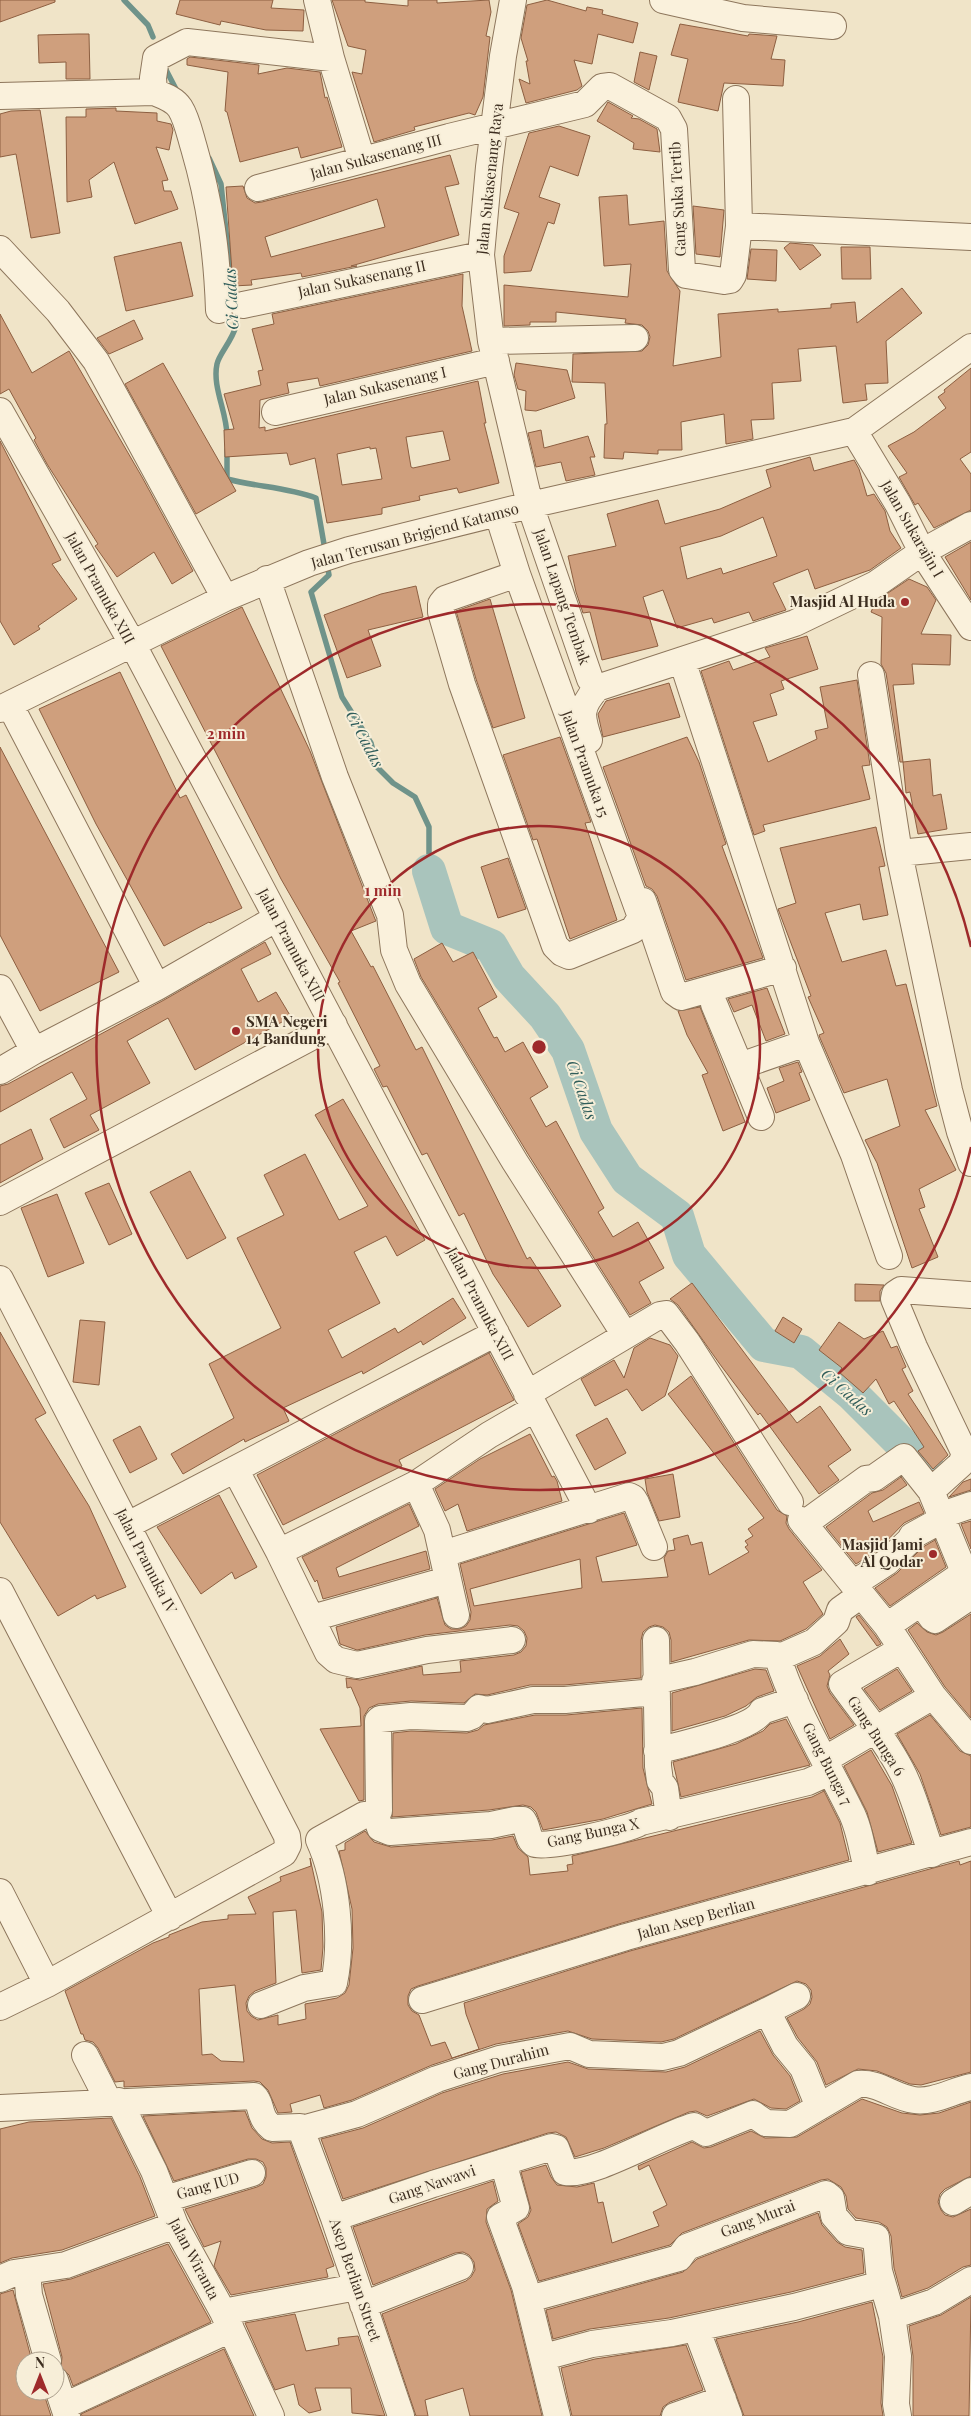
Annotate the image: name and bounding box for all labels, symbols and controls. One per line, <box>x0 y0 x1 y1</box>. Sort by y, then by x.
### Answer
street label: Jalan Sukasenang Raya <box>471 102 507 257</box>
street label: Jalan Sukasenang III <box>307 129 444 183</box>
street label: Gang Suka Tertib <box>664 141 690 257</box>
street label: Jalan Sukasenang II <box>295 255 428 302</box>
water label: Ci Cadas <box>218 268 243 330</box>
street label: Jalan Sukasenang I <box>321 361 448 409</box>
street label: Jalan Sukarajin I <box>876 475 949 581</box>
street label: Jalan Terusan Brigjend Katamso <box>308 498 521 573</box>
street label: Jalan Lapang Tembak <box>530 525 596 668</box>
street label: Jalan Pramuka XIII <box>61 527 140 647</box>
place label: Masjid Al Huda <box>790 591 895 611</box>
marker: Masjid Al Huda <box>899 596 911 608</box>
water label: Ci Cadas <box>342 707 389 771</box>
street label: Jalan Pramuka 15 <box>557 707 615 820</box>
text: 2 min <box>207 723 246 743</box>
text: 1 min <box>365 880 402 900</box>
street label: Jalan Pramuka XIII <box>253 884 330 1004</box>
place label: SMA Negeri 14 Bandung <box>246 1011 328 1048</box>
marker: SMA Negeri 14 Bandung <box>230 1025 242 1037</box>
centre of rings <box>530 1038 548 1056</box>
water label: Ci Cadas <box>562 1057 602 1122</box>
street label: Jalan Pramuka XIII <box>442 1243 519 1363</box>
water label: Ci Cadas <box>817 1363 877 1420</box>
street label: Jalan Pramuka IV <box>111 1504 182 1617</box>
place label: Masjid Jami Al Qodar <box>842 1534 923 1571</box>
marker: Masjid Jami Al Qodar <box>927 1548 939 1560</box>
street label: Gang Bunga 6 <box>843 1692 910 1780</box>
street label: Gang Bunga 7 <box>799 1719 857 1808</box>
street label: Gang Bunga X <box>545 1812 641 1852</box>
street label: Jalan Asep Berlian <box>634 1893 757 1944</box>
street label: Gang Durahim <box>451 2038 552 2083</box>
street label: Gang Nawawi <box>385 2160 478 2208</box>
street label: Gang IUD <box>174 2166 242 2204</box>
street label: Gang Murai <box>717 2194 798 2241</box>
street label: Jalan Wiranta <box>165 2213 225 2303</box>
street label: Asep Berlian Street <box>325 2215 387 2344</box>
north arrow <box>15 2351 65 2401</box>
text: N <box>35 2353 45 2372</box>

